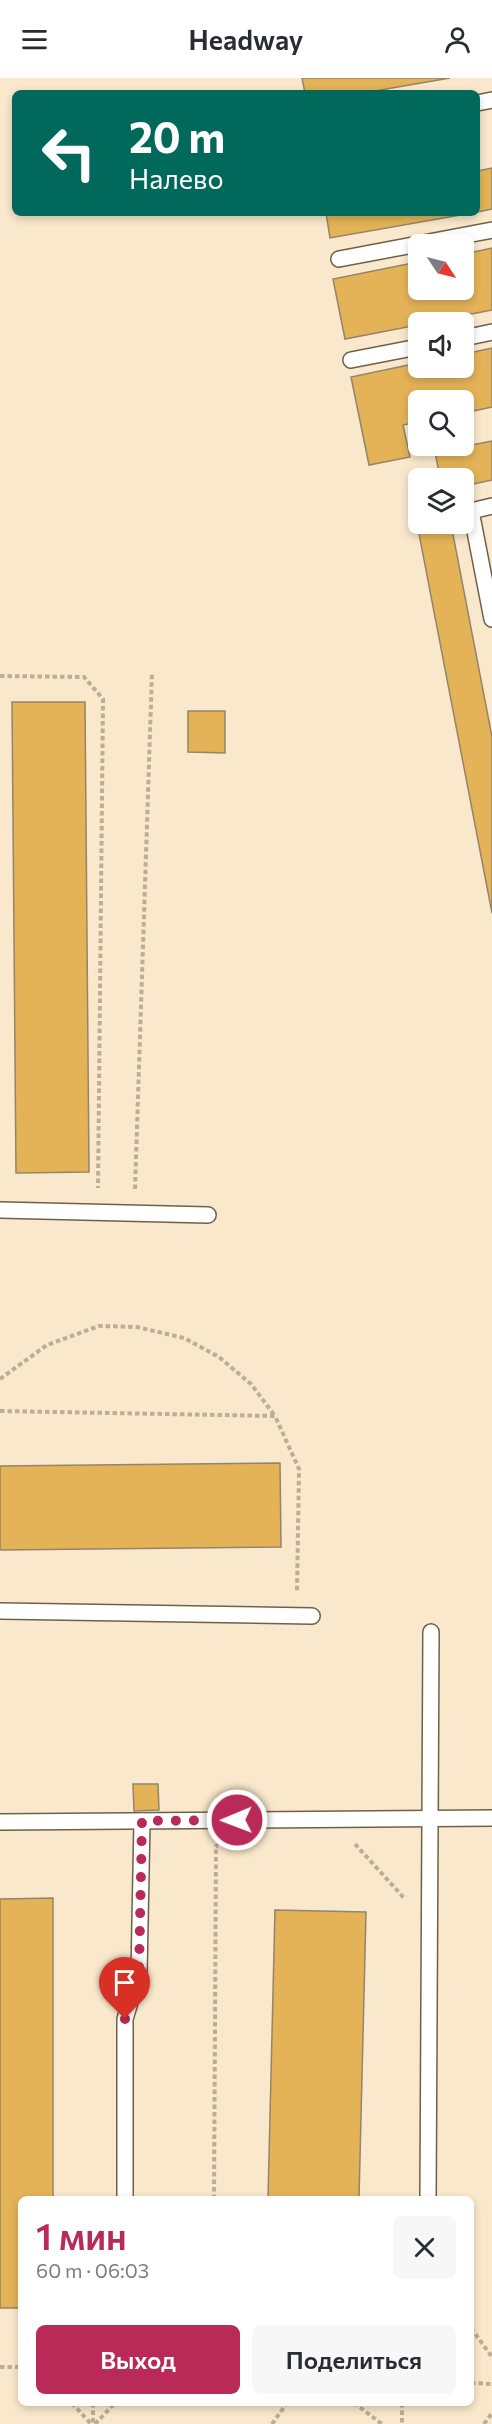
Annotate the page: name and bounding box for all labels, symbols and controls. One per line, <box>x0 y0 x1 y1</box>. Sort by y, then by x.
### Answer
icon: menu <box>18 23 51 56</box>
text: Headway <box>189 23 303 56</box>
icon: person <box>441 23 474 56</box>
text: 20 m <box>129 110 225 162</box>
icon: left <box>30 114 108 192</box>
text: Налево <box>129 162 224 195</box>
north arrow <box>408 234 474 300</box>
map controls <box>408 234 474 534</box>
button: sound <box>408 312 474 378</box>
button: search <box>408 390 474 456</box>
button: layers <box>408 468 474 534</box>
position arrow <box>205 1788 269 1852</box>
pin <box>99 1957 150 2019</box>
icon: arrive <box>108 1966 141 1999</box>
text: 1 мин <box>36 2213 127 2257</box>
button: close <box>393 2216 456 2279</box>
text: 60 m · 06:03 <box>36 2258 149 2282</box>
button: Выход <box>36 2325 240 2394</box>
button: Поделиться <box>252 2325 456 2394</box>

